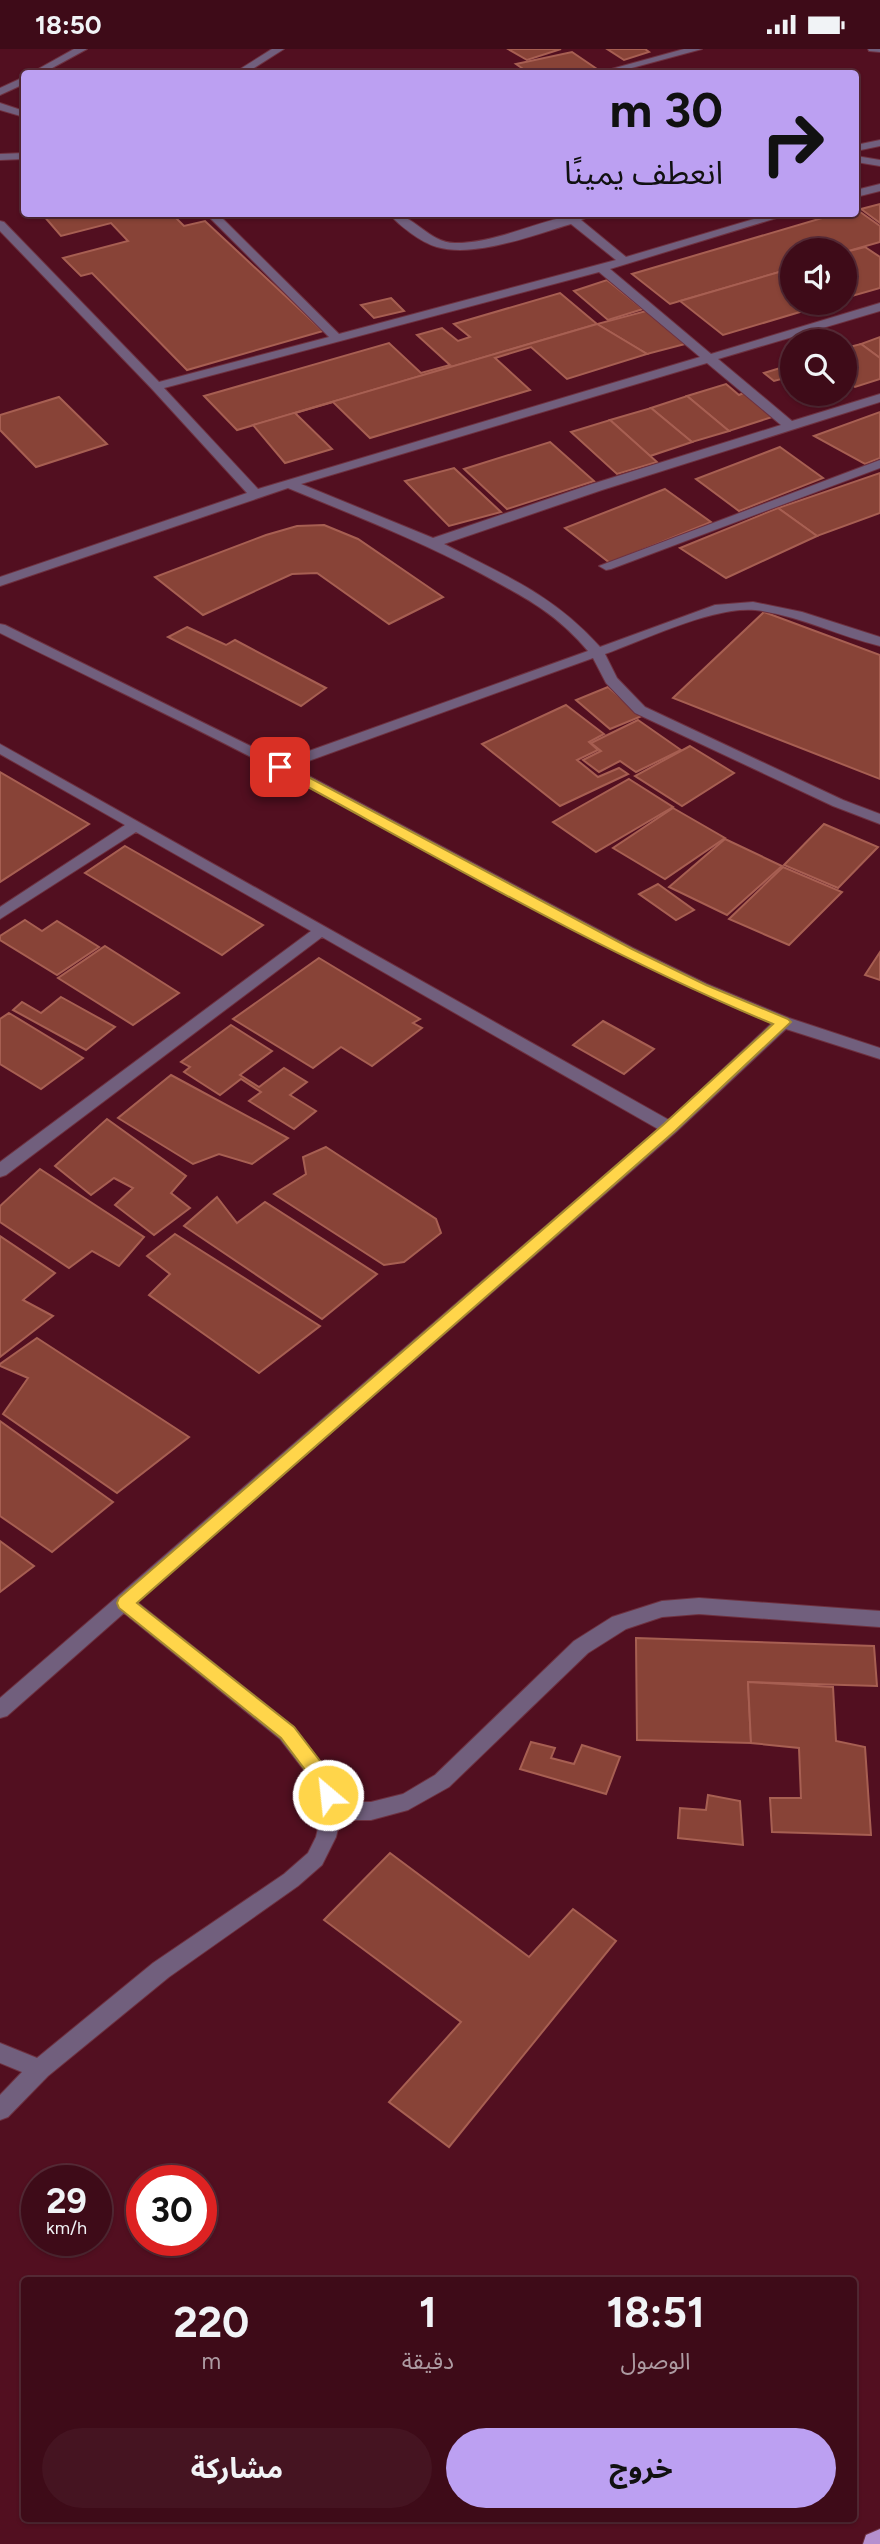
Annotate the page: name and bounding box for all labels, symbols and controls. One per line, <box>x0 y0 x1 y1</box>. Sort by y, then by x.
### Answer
text: 18:50 <box>35 9 102 41</box>
text: 30 m <box>610 80 723 139</box>
icon: right <box>747 98 838 189</box>
text: انعطف يمينًا <box>564 154 723 192</box>
map controls <box>780 238 857 406</box>
button: sound <box>780 238 857 315</box>
button: search <box>780 329 857 406</box>
pin <box>250 737 310 797</box>
icon: arrive <box>261 748 299 786</box>
position arrow <box>291 1758 365 1832</box>
speed limit sign: 30 <box>126 2165 217 2256</box>
text: 29 <box>46 2180 87 2222</box>
text: km/h <box>46 2217 87 2239</box>
text: 1 <box>419 2287 437 2338</box>
text: 18:51 <box>606 2287 705 2338</box>
text: 220 <box>173 2297 249 2348</box>
text: m <box>202 2347 221 2375</box>
text: دقيقة <box>402 2347 454 2375</box>
text: الوصول <box>621 2347 690 2375</box>
button: مشاركة <box>42 2428 432 2508</box>
button: خروج <box>446 2428 836 2508</box>

